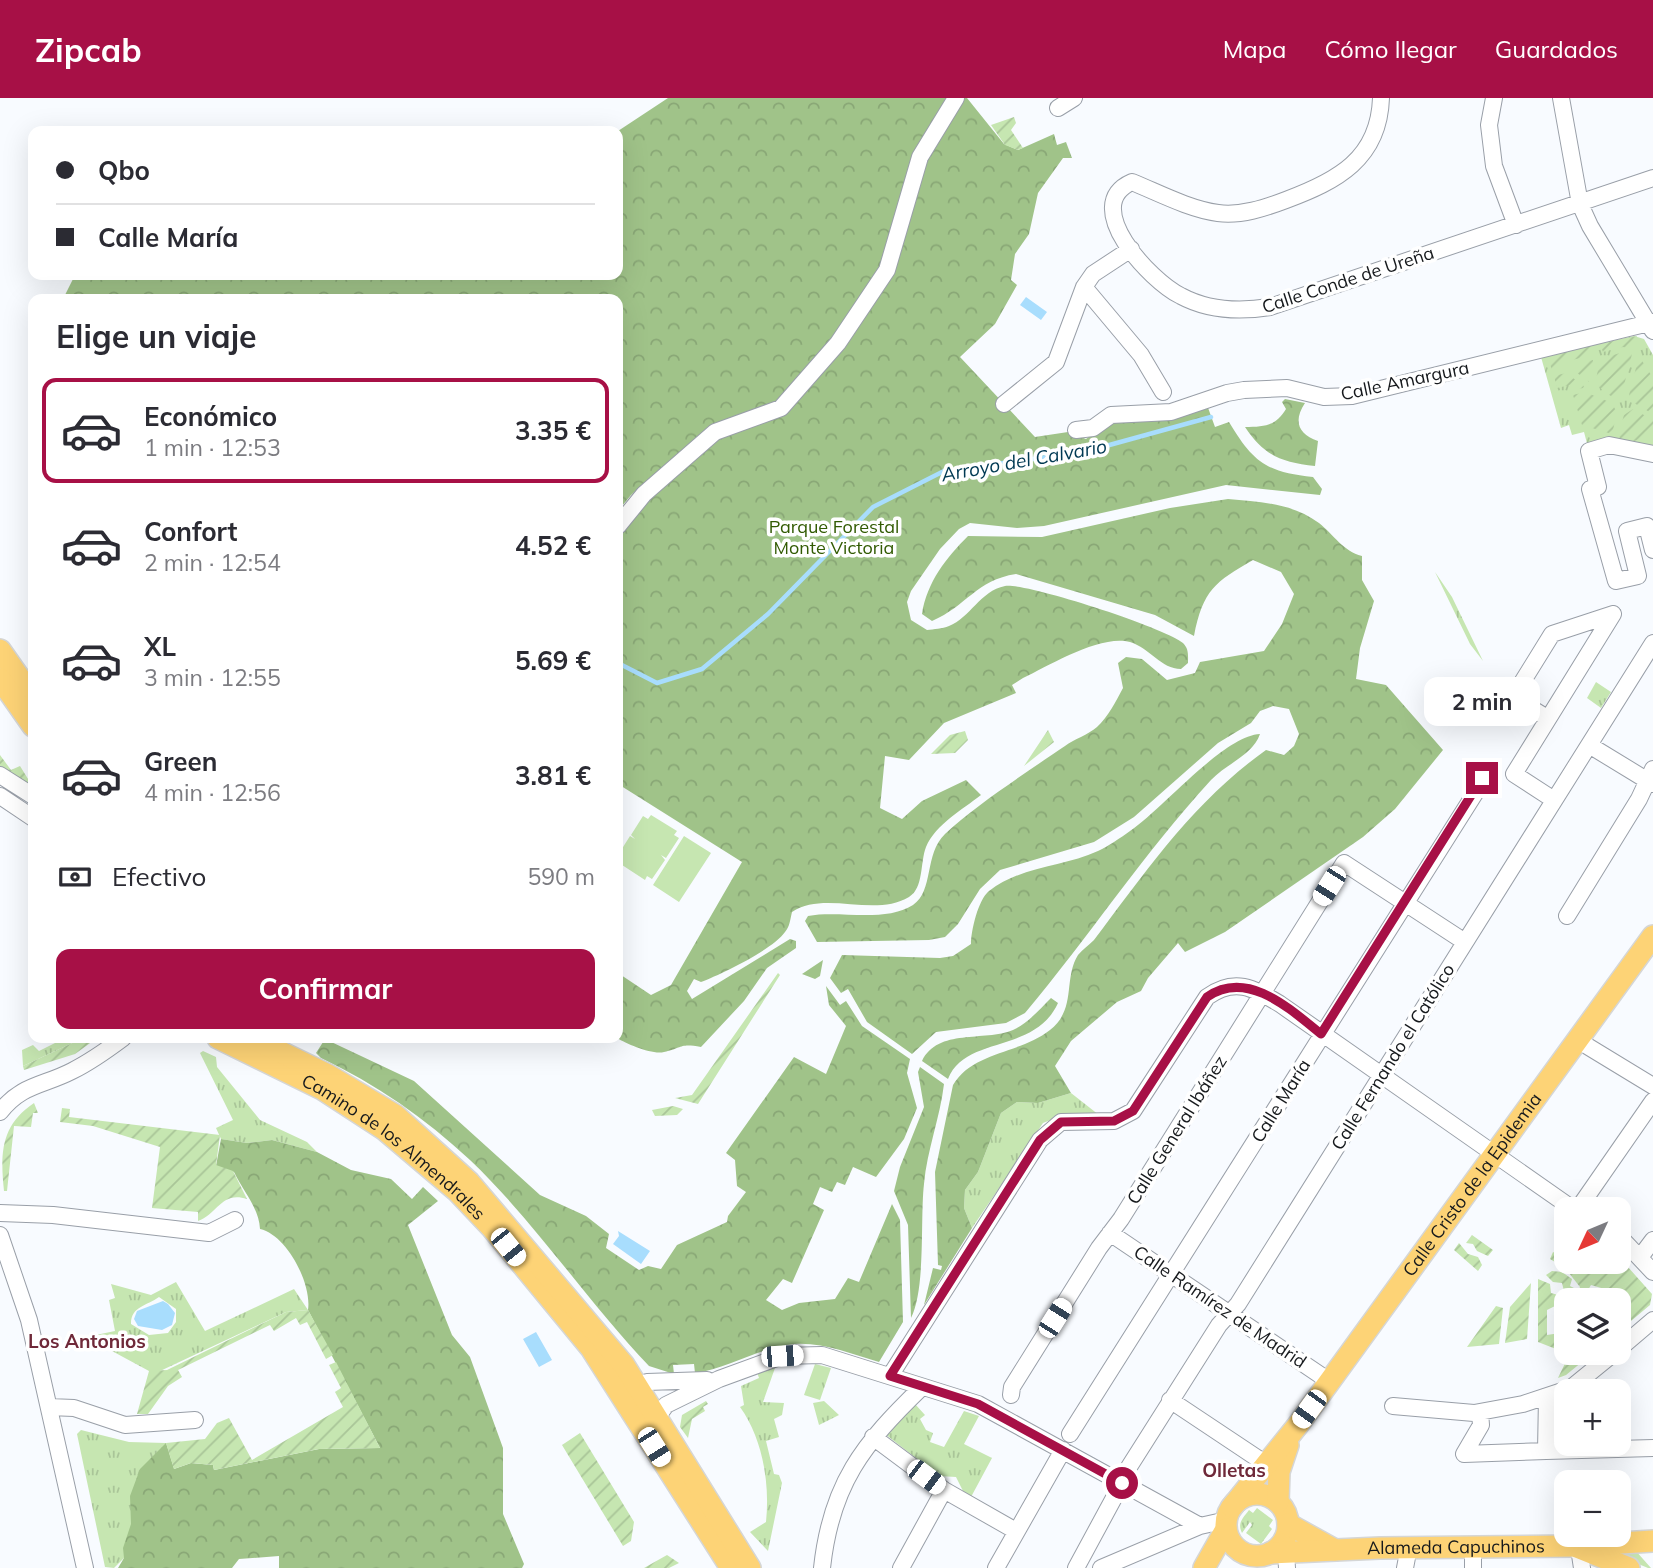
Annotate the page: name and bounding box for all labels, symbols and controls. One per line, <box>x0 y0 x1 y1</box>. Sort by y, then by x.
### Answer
text: Zipcab <box>35 29 142 70</box>
text: Mapa <box>1223 34 1286 64</box>
text: Cómo llegar <box>1324 34 1457 64</box>
text: Guardados <box>1495 34 1618 64</box>
text: Qbo <box>98 154 150 187</box>
text: Calle María <box>98 221 238 254</box>
street label: Calle Conde de Ureña <box>1259 241 1437 318</box>
text: Elige un viaje <box>56 316 257 356</box>
street label: Calle Amargura <box>1339 356 1471 405</box>
icon: car <box>60 399 123 462</box>
text: Económico <box>144 400 277 433</box>
text: 3.35 € <box>515 414 591 447</box>
text: 1 min · 12:53 <box>144 433 281 462</box>
water label: Arroyo del Calvario <box>938 434 1109 487</box>
icon: car <box>60 514 123 577</box>
text: Confort <box>144 515 237 548</box>
park label: Parque Forestal Monte Victoria <box>769 515 899 559</box>
text: 4.52 € <box>515 529 591 562</box>
text: 2 min · 12:54 <box>144 548 281 577</box>
icon: car <box>60 629 123 692</box>
text: XL <box>144 630 176 663</box>
text: 5.69 € <box>515 644 591 677</box>
text: 3 min · 12:55 <box>144 663 281 692</box>
callout: 2 min <box>1424 676 1540 726</box>
text: 2 min <box>1452 687 1512 716</box>
icon: car <box>60 744 123 807</box>
text: Green <box>144 745 217 778</box>
text: 3.81 € <box>515 759 591 792</box>
route end <box>1466 762 1498 794</box>
text: 4 min · 12:56 <box>144 778 281 807</box>
icon: cash <box>56 858 94 896</box>
text: Efectivo <box>112 860 206 893</box>
text: 590 m <box>527 862 595 891</box>
car <box>1309 863 1350 909</box>
button: Confirmar <box>56 949 595 1029</box>
street label: Calle Fernando el Católico <box>1326 959 1459 1154</box>
street label: Calle General Ibáñez <box>1121 1051 1232 1208</box>
street label: Calle María <box>1246 1055 1315 1147</box>
street label: Camino de los Almendrales <box>298 1069 491 1225</box>
street label: Calle Cristo de la Epidemia <box>1398 1088 1546 1281</box>
north arrow <box>1554 1197 1631 1274</box>
map controls <box>1554 1197 1631 1547</box>
car <box>487 1224 530 1270</box>
street label: Calle Ramírez de Madrid <box>1130 1240 1311 1373</box>
button: layers <box>1554 1288 1631 1365</box>
car <box>1035 1295 1076 1341</box>
district label: Los Antonios <box>28 1329 146 1353</box>
car <box>761 1344 804 1368</box>
button: + <box>1554 1379 1631 1456</box>
car <box>1289 1386 1330 1432</box>
car <box>634 1424 675 1470</box>
car <box>903 1456 950 1498</box>
district label: Olletas <box>1202 1458 1266 1482</box>
route start <box>1106 1467 1138 1499</box>
button: − <box>1554 1470 1631 1547</box>
street label: Alameda Capuchinos <box>1366 1534 1545 1560</box>

